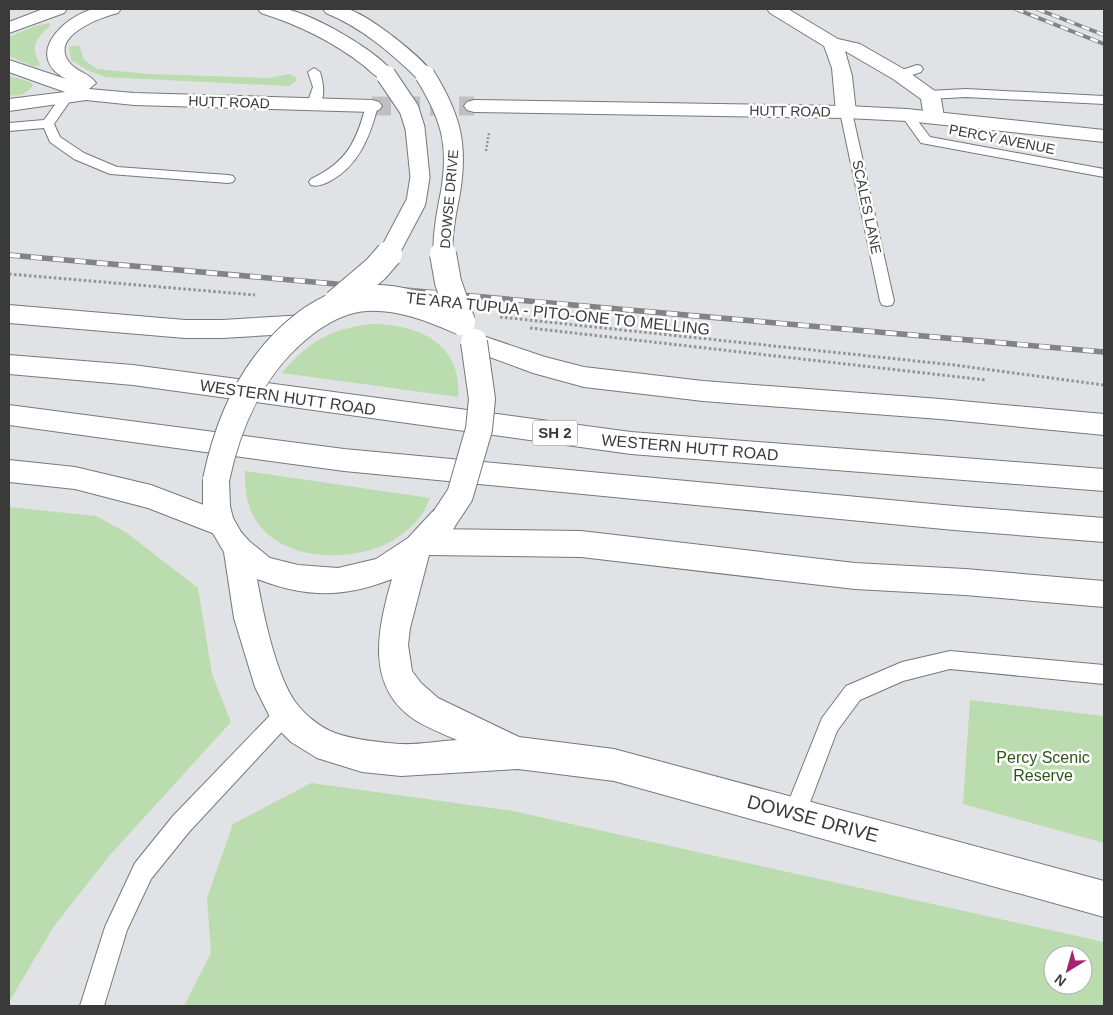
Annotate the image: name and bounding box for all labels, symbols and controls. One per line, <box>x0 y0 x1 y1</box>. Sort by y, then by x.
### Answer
street label: HUTT ROAD <box>188 93 270 111</box>
street label: HUTT ROAD <box>749 102 831 120</box>
street label: PERCY AVENUE <box>948 121 1056 157</box>
street label: DOWSE DRIVE <box>437 149 461 249</box>
street label: SCALES LANE <box>849 159 885 255</box>
street label: TE ARA TUPUA - PITO-ONE TO MELLING <box>405 289 711 338</box>
street label: WESTERN HUTT ROAD <box>199 377 377 418</box>
road number: SH 2 <box>532 420 578 446</box>
street label: WESTERN HUTT ROAD <box>601 431 779 464</box>
park label: Percy Scenic Reserve <box>996 749 1090 784</box>
street label: DOWSE DRIVE <box>745 791 881 846</box>
north arrow <box>1043 945 1093 995</box>
text: N <box>1051 971 1069 990</box>

